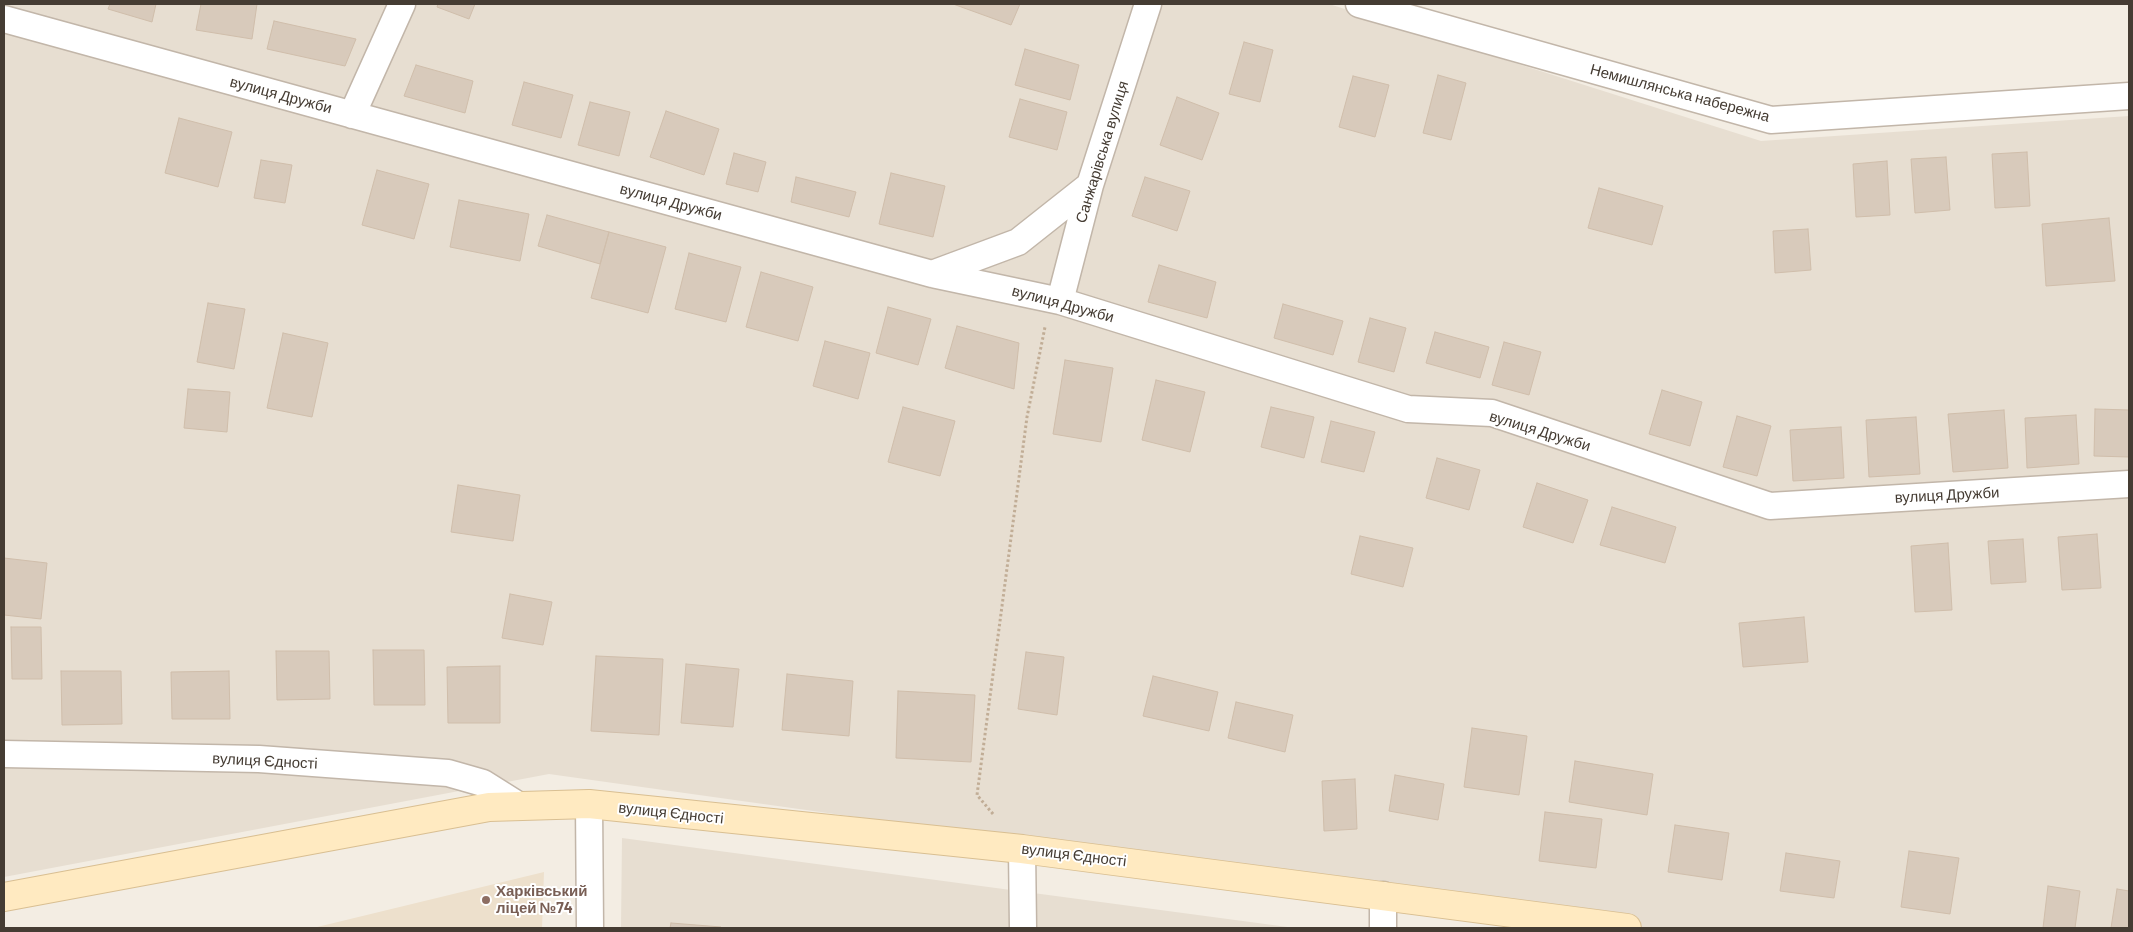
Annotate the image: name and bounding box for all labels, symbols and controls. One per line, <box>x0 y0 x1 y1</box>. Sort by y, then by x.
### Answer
street label: Немишлянська набережна <box>1588 60 1772 126</box>
street label: вулиця Дружби <box>228 73 334 117</box>
street label: Санжарівська вулиця <box>1072 79 1132 225</box>
street label: вулиця Дружби <box>618 180 724 224</box>
street label: вулиця Дружби <box>1010 282 1116 326</box>
street label: вулиця Дружби <box>1487 407 1593 455</box>
street label: вулиця Дружби <box>1894 483 2000 507</box>
street label: вулиця Єдності <box>212 749 318 773</box>
street label: вулиця Єдності <box>618 799 724 827</box>
street label: вулиця Єдності <box>1021 840 1127 870</box>
place label: Харківський ліцей №74 <box>496 882 588 917</box>
marker: Харківський ліцей №74 <box>480 894 492 906</box>

